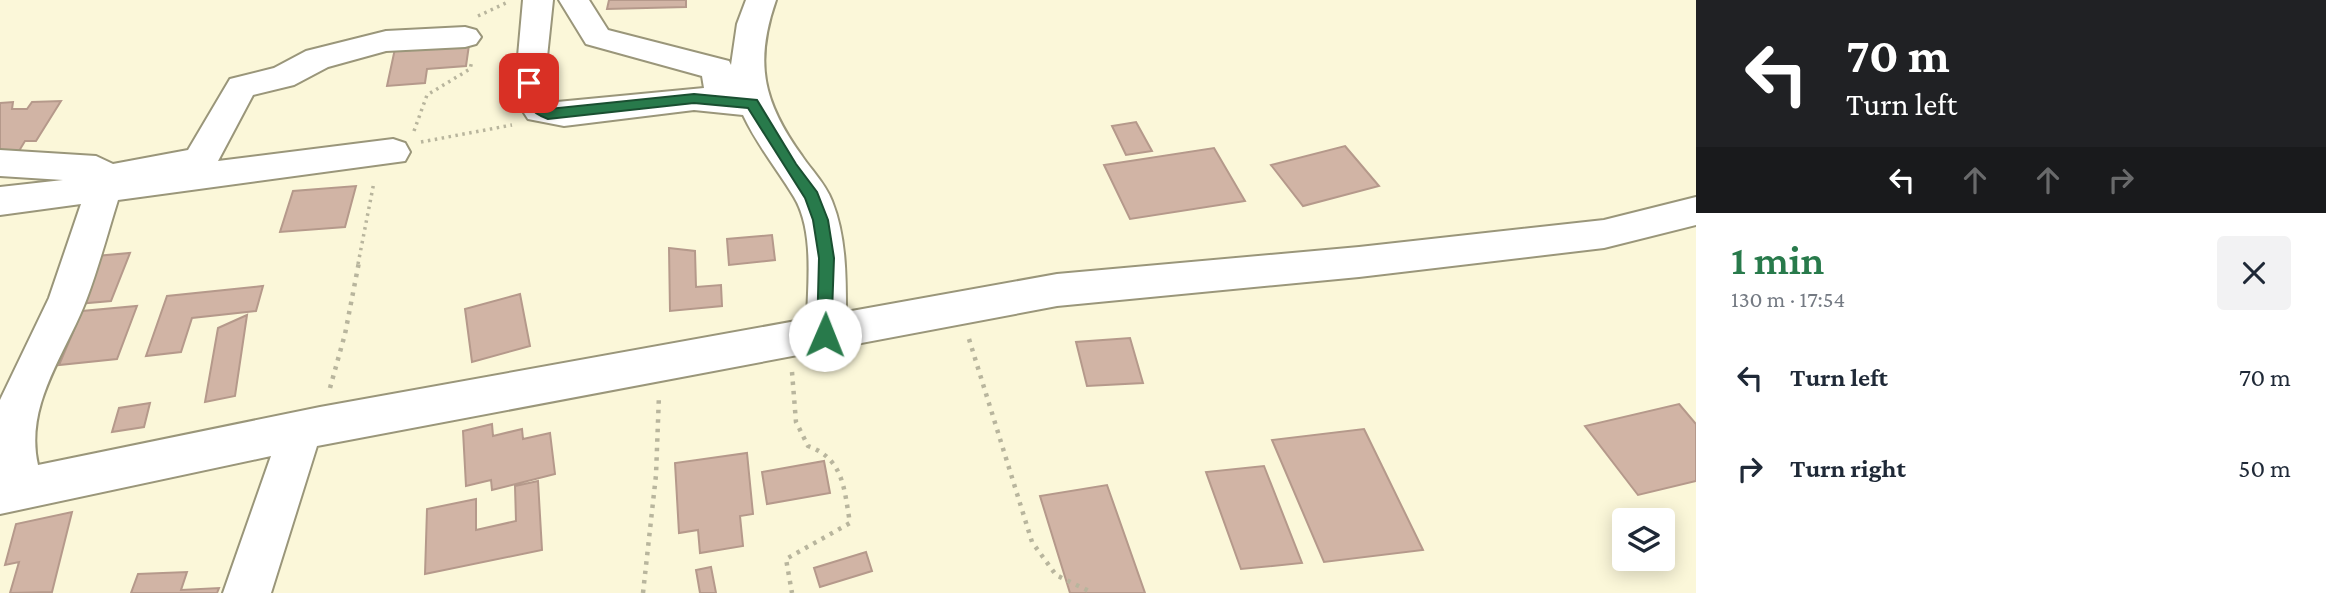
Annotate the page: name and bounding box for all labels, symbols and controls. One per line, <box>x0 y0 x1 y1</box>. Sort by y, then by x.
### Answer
icon: left <box>1731 28 1822 119</box>
text: 70 m <box>1846 28 1950 83</box>
pin <box>499 53 559 113</box>
icon: arrive <box>510 64 548 102</box>
text: Turn left <box>1846 86 1957 122</box>
icon: left <box>1883 161 1921 199</box>
icon: ahead <box>1956 161 1994 199</box>
icon: ahead <box>2029 161 2067 199</box>
icon: right <box>2102 161 2140 199</box>
text: 1 min <box>1731 236 1824 283</box>
button: close <box>2217 236 2291 310</box>
text: 130 m · 17:54 <box>1731 286 1845 312</box>
position arrow <box>788 298 862 372</box>
icon: left <box>1731 359 1769 397</box>
text: Turn left <box>1790 363 1888 392</box>
text: 70 m <box>2239 363 2291 392</box>
icon: right <box>1731 450 1769 488</box>
text: Turn right <box>1790 454 1906 483</box>
text: 50 m <box>2238 454 2291 483</box>
map controls <box>1612 508 1675 571</box>
button: layers <box>1612 508 1675 571</box>

